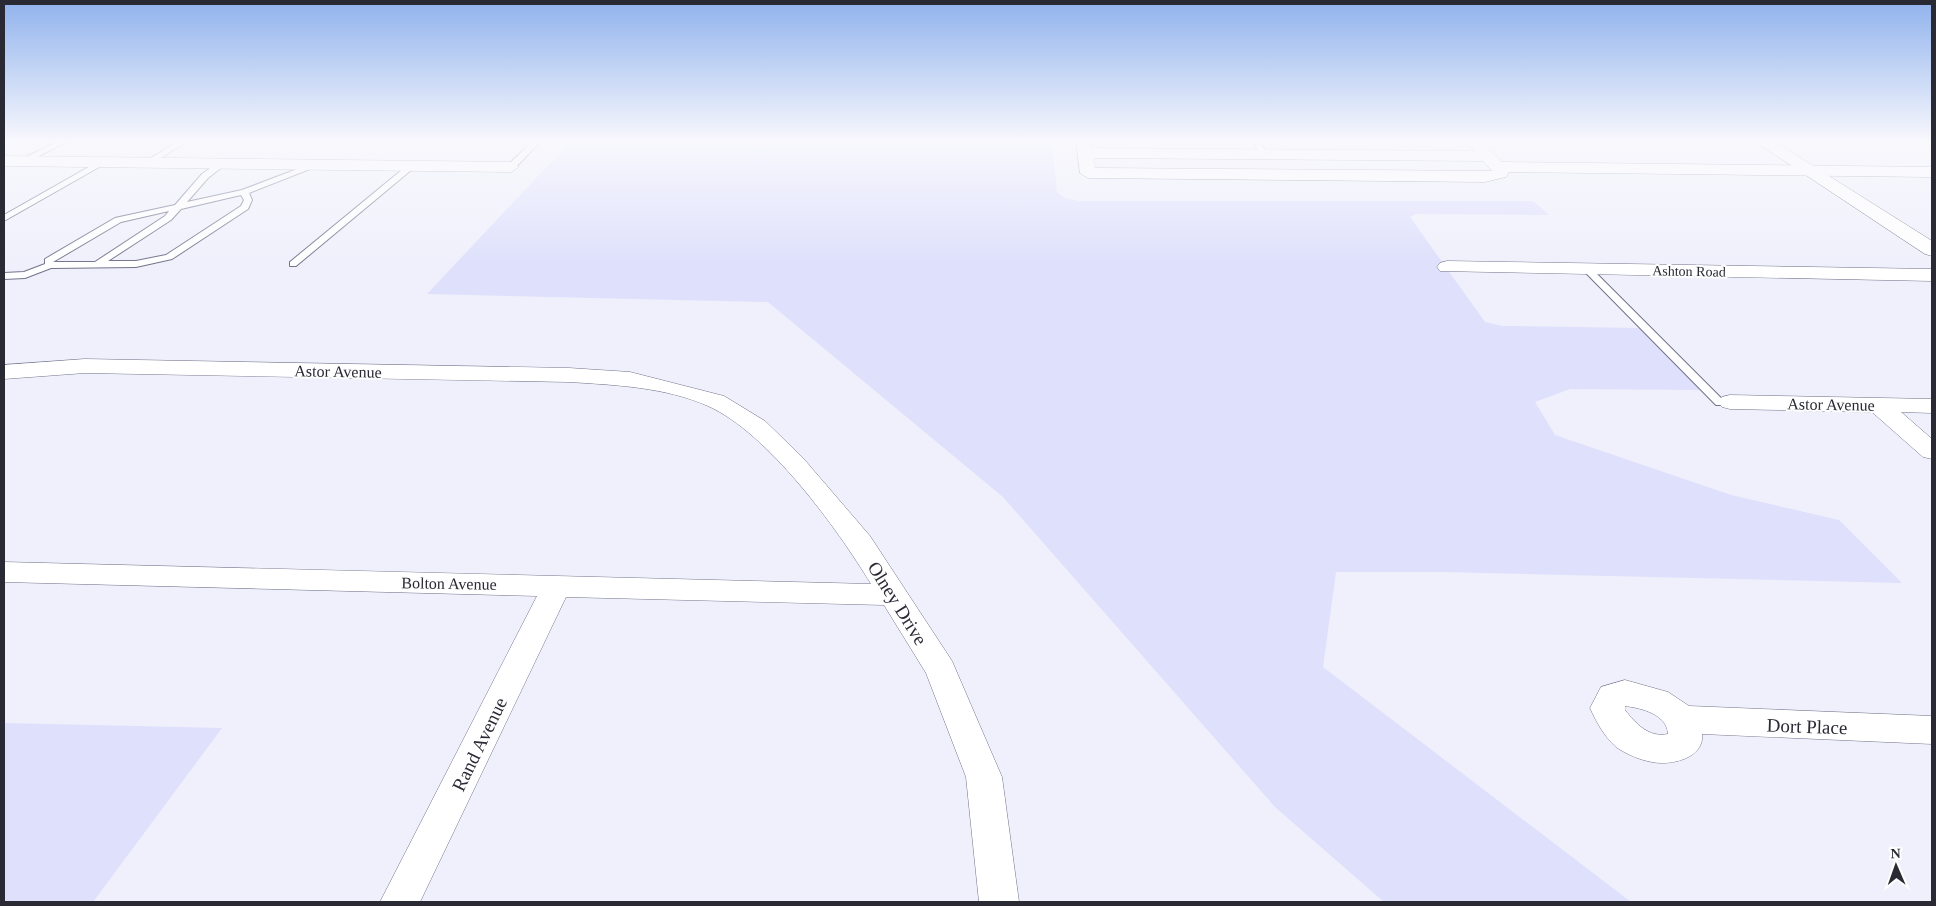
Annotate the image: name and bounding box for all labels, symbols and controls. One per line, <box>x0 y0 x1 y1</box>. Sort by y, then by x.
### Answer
street label: Ashton Road <box>1652 263 1726 280</box>
street label: Astor Avenue <box>294 362 382 381</box>
street label: Astor Avenue <box>1787 395 1875 414</box>
street label: Olney Drive <box>864 558 932 649</box>
street label: Bolton Avenue <box>401 574 497 593</box>
street label: Rand Avenue <box>448 694 511 794</box>
street label: Dort Place <box>1766 715 1848 738</box>
north arrow <box>1871 841 1921 891</box>
text: N <box>1890 846 1901 861</box>

